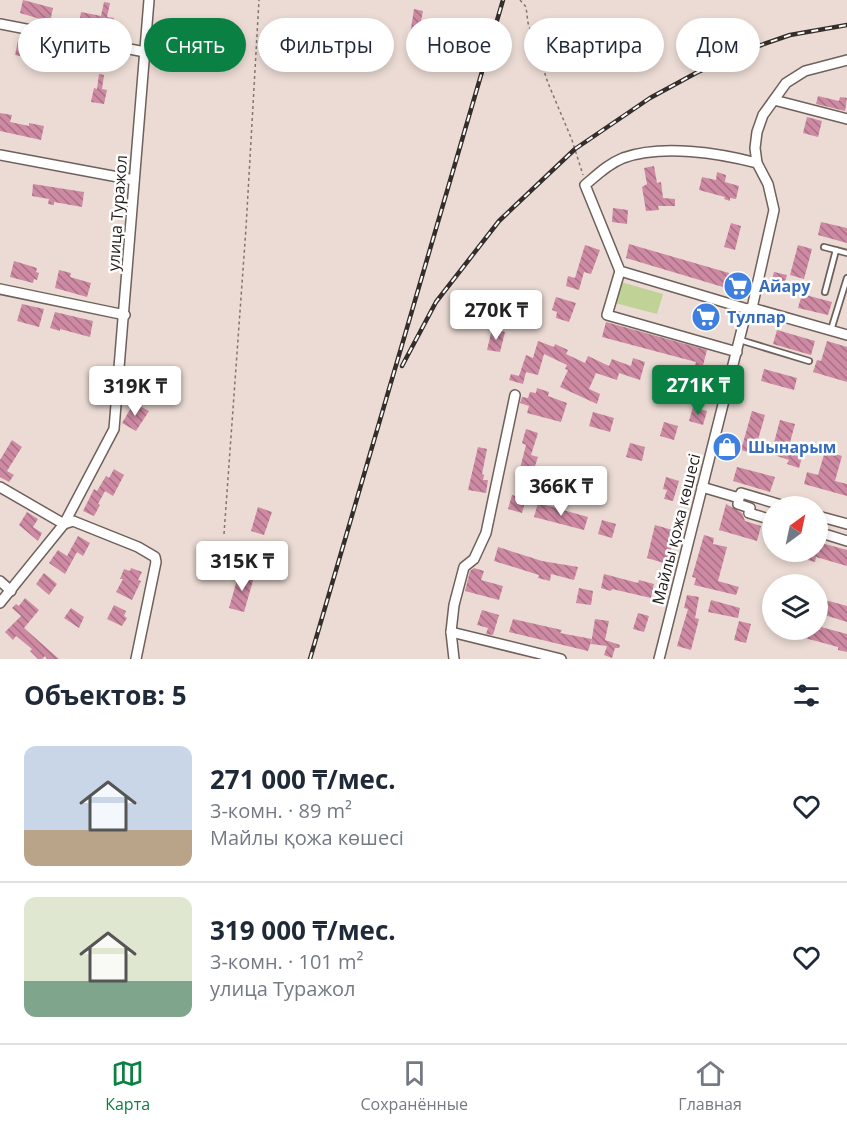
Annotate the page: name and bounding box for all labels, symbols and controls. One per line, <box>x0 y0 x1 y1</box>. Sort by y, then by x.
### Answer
chip: Купить <box>18 18 132 72</box>
chip: Снять <box>144 18 246 72</box>
chip: Фильтры <box>258 18 394 72</box>
chip: Новое <box>406 18 512 72</box>
chip: Квартира <box>524 18 664 72</box>
chip: Дом <box>676 18 760 72</box>
street label: улица Туражол <box>102 154 132 272</box>
supermarket icon: Айару <box>722 270 754 302</box>
place label: Айару <box>759 275 811 297</box>
pin: 270K ₸ <box>447 290 545 341</box>
text: 270K ₸ <box>464 296 528 323</box>
supermarket icon: Тулпар <box>690 301 722 333</box>
place label: Тулпар <box>727 306 786 328</box>
pin: 271K ₸ <box>649 365 747 416</box>
pin: 319K ₸ <box>86 366 184 417</box>
text: 271K ₸ <box>666 371 730 398</box>
text: 319K ₸ <box>103 372 167 399</box>
shop icon: Шынарым <box>711 431 743 463</box>
place label: Шынарым <box>748 436 836 458</box>
street label: Майлы қожа көшесі <box>647 451 705 607</box>
pin: 366K ₸ <box>512 466 610 517</box>
text: 366K ₸ <box>529 472 593 499</box>
north arrow <box>762 496 828 562</box>
map controls <box>762 496 828 640</box>
pin: 315K ₸ <box>193 541 291 592</box>
text: 315K ₸ <box>210 547 274 574</box>
button: layers <box>762 574 828 640</box>
text: Объектов: 5 <box>24 677 187 713</box>
icon: filters <box>790 679 823 712</box>
text: 271 000 ₸/мес. <box>210 761 396 797</box>
icon: home <box>72 770 144 842</box>
icon: heart <box>790 790 823 823</box>
text: 3-комн. · 89 m² <box>210 797 352 824</box>
text: Майлы қожа көшесі <box>210 824 404 851</box>
text: 319 000 ₸/мес. <box>210 912 396 948</box>
icon: home <box>72 921 144 993</box>
icon: heart <box>790 941 823 974</box>
text: 3-комн. · 101 m² <box>210 948 363 975</box>
text: улица Туражол <box>210 975 356 1002</box>
tab: Карта <box>105 1057 150 1115</box>
tab: Сохранённые <box>361 1057 468 1115</box>
tab: Главная <box>678 1057 742 1115</box>

